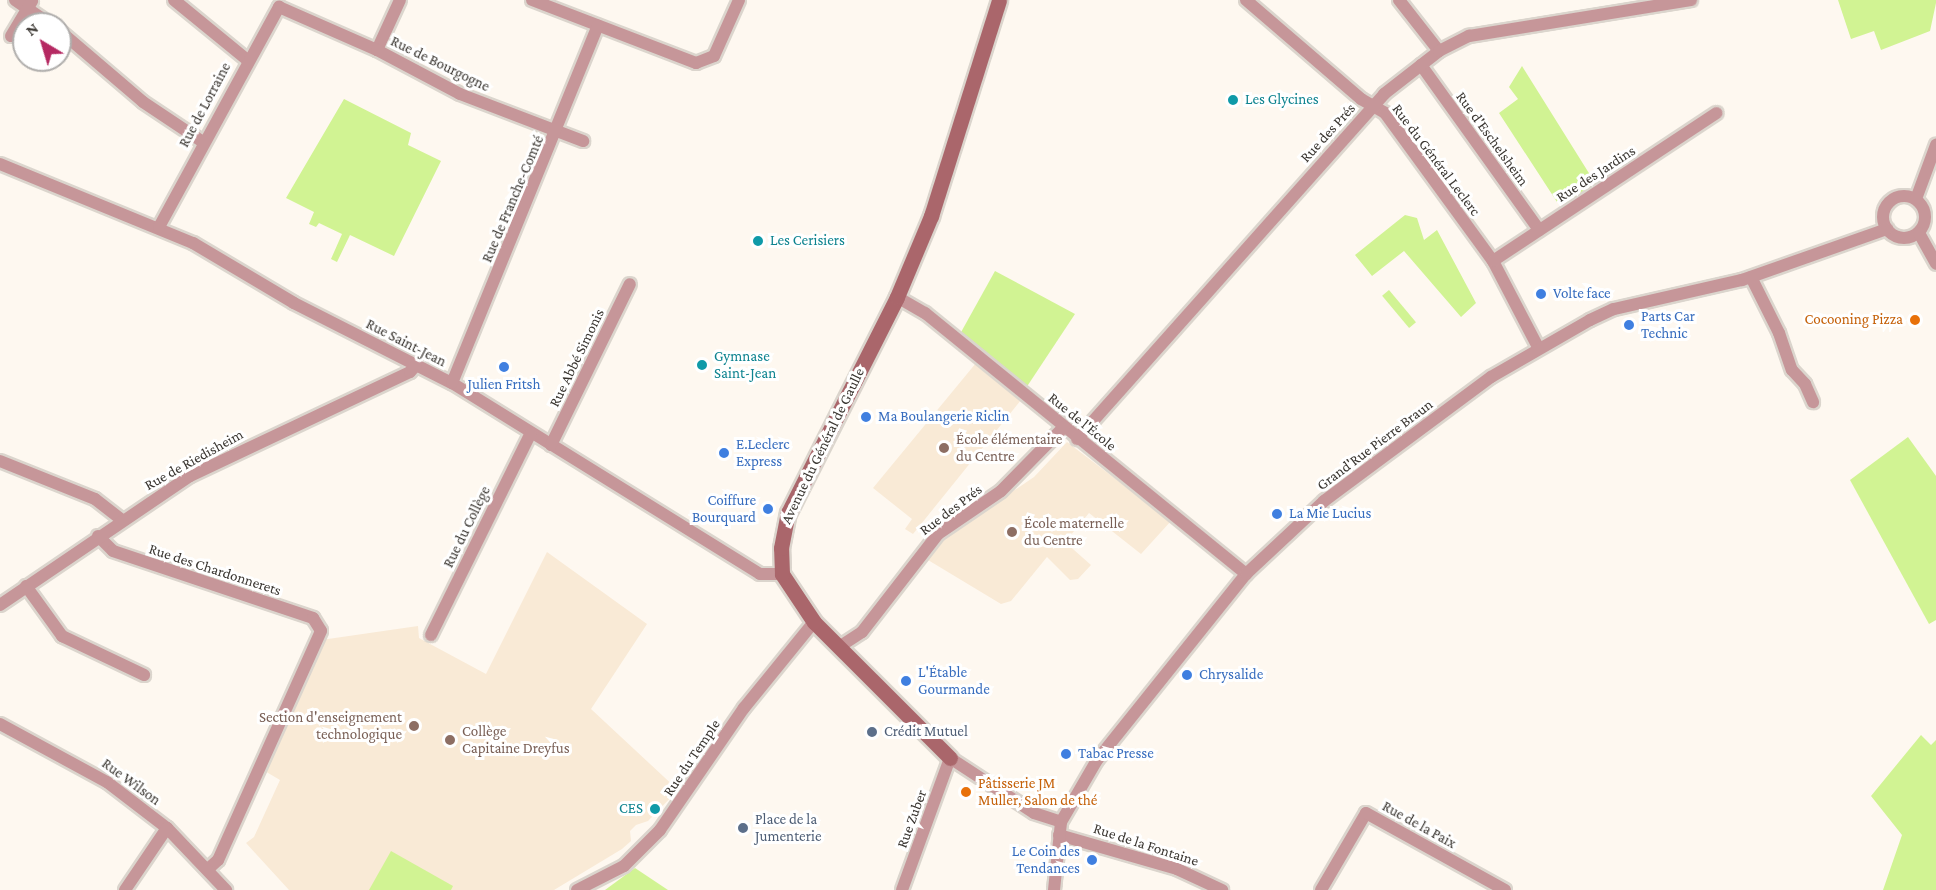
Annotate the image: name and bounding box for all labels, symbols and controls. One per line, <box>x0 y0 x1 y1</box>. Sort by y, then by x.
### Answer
north arrow <box>12 12 72 72</box>
text: N <box>22 19 41 39</box>
street label: Rue de Bourgogne <box>388 32 492 96</box>
street label: Rue de Lorraine <box>175 59 235 151</box>
street label: Rue d'Eschelsheim <box>1452 88 1532 190</box>
place label: Les Glycines <box>1245 91 1319 109</box>
marker: Les Glycines <box>1226 93 1240 107</box>
street label: Rue des Prés <box>1297 100 1359 166</box>
street label: Rue du Général Leclerc <box>1388 100 1484 220</box>
street label: Rue de Franche-Comté <box>478 133 548 265</box>
street label: Rue des Jardins <box>1553 142 1639 206</box>
place label: Les Cerisiers <box>770 232 845 250</box>
marker: Les Cerisiers <box>751 234 765 248</box>
place label: Volte face <box>1553 285 1611 303</box>
marker: Volte face <box>1534 287 1548 301</box>
street label: Rue Abbé Simonis <box>545 306 609 410</box>
place label: Parts Car Technic <box>1641 307 1695 342</box>
place label: Cocooning Pizza <box>1805 311 1903 329</box>
marker: Cocooning Pizza <box>1908 313 1922 327</box>
street label: Rue Saint-Jean <box>363 315 449 371</box>
marker: Parts Car Technic <box>1622 318 1636 332</box>
place label: Gymnase Saint-Jean <box>714 347 776 382</box>
marker: Gymnase Saint-Jean <box>695 358 709 372</box>
marker: Julien Fritsh <box>497 360 511 374</box>
street label: Avenue du Général de Gaulle <box>777 365 869 527</box>
place label: Julien Fritsh <box>467 376 541 394</box>
street label: Rue de l'École <box>1044 389 1120 455</box>
street label: Grand'Rue Pierre Braun <box>1314 396 1436 494</box>
place label: Ma Boulangerie Riclin <box>878 408 1009 426</box>
marker: Ma Boulangerie Riclin <box>859 410 873 424</box>
street label: Rue de Riedisheim <box>142 425 246 495</box>
place label: École élémentaire du Centre <box>956 430 1062 465</box>
place label: E.Leclerc Express <box>736 435 790 470</box>
marker: École élémentaire du Centre <box>937 441 951 455</box>
marker: E.Leclerc Express <box>717 446 731 460</box>
street label: Rue des Prés <box>916 481 986 539</box>
street label: Rue du Collège <box>439 483 495 571</box>
place label: Coiffure Bourquard <box>692 491 756 526</box>
marker: Coiffure Bourquard <box>761 502 775 516</box>
place label: La Mie Lucius <box>1289 505 1371 523</box>
marker: La Mie Lucius <box>1270 507 1284 521</box>
place label: École maternelle du Centre <box>1024 514 1124 549</box>
marker: École maternelle du Centre <box>1005 525 1019 539</box>
street label: Rue des Chardonnerets <box>147 540 283 600</box>
place label: L'Étable Gourmande <box>918 663 990 698</box>
place label: Chrysalide <box>1199 666 1263 684</box>
marker: Chrysalide <box>1180 668 1194 682</box>
marker: L'Étable Gourmande <box>899 674 913 688</box>
place label: Section d'enseignement technologique <box>259 708 402 743</box>
street label: Rue du Temple <box>660 716 724 800</box>
marker: Section d'enseignement technologique <box>407 719 421 733</box>
place label: Collège Capitaine Dreyfus <box>462 722 570 757</box>
place label: Crédit Mutuel <box>884 723 968 741</box>
marker: Crédit Mutuel <box>865 725 879 739</box>
marker: Collège Capitaine Dreyfus <box>443 733 457 747</box>
place label: Tabac Presse <box>1078 745 1154 763</box>
marker: Tabac Presse <box>1059 747 1073 761</box>
street label: Rue Wilson <box>98 755 164 809</box>
place label: Pâtisserie JM Muller, Salon de thé <box>978 774 1097 809</box>
marker: Pâtisserie JM Muller, Salon de thé <box>959 785 973 799</box>
street label: Rue Zuber <box>893 787 931 851</box>
street label: Rue de la Paix <box>1379 797 1459 853</box>
place label: CES <box>619 800 643 818</box>
marker: CES <box>648 802 662 816</box>
place label: Place de la Jumenterie <box>755 810 821 845</box>
street label: Rue de la Fontaine <box>1091 820 1201 870</box>
marker: Place de la Jumenterie <box>736 821 750 835</box>
place label: Le Coin des Tendances <box>1012 842 1080 877</box>
marker: Le Coin des Tendances <box>1085 853 1099 867</box>

